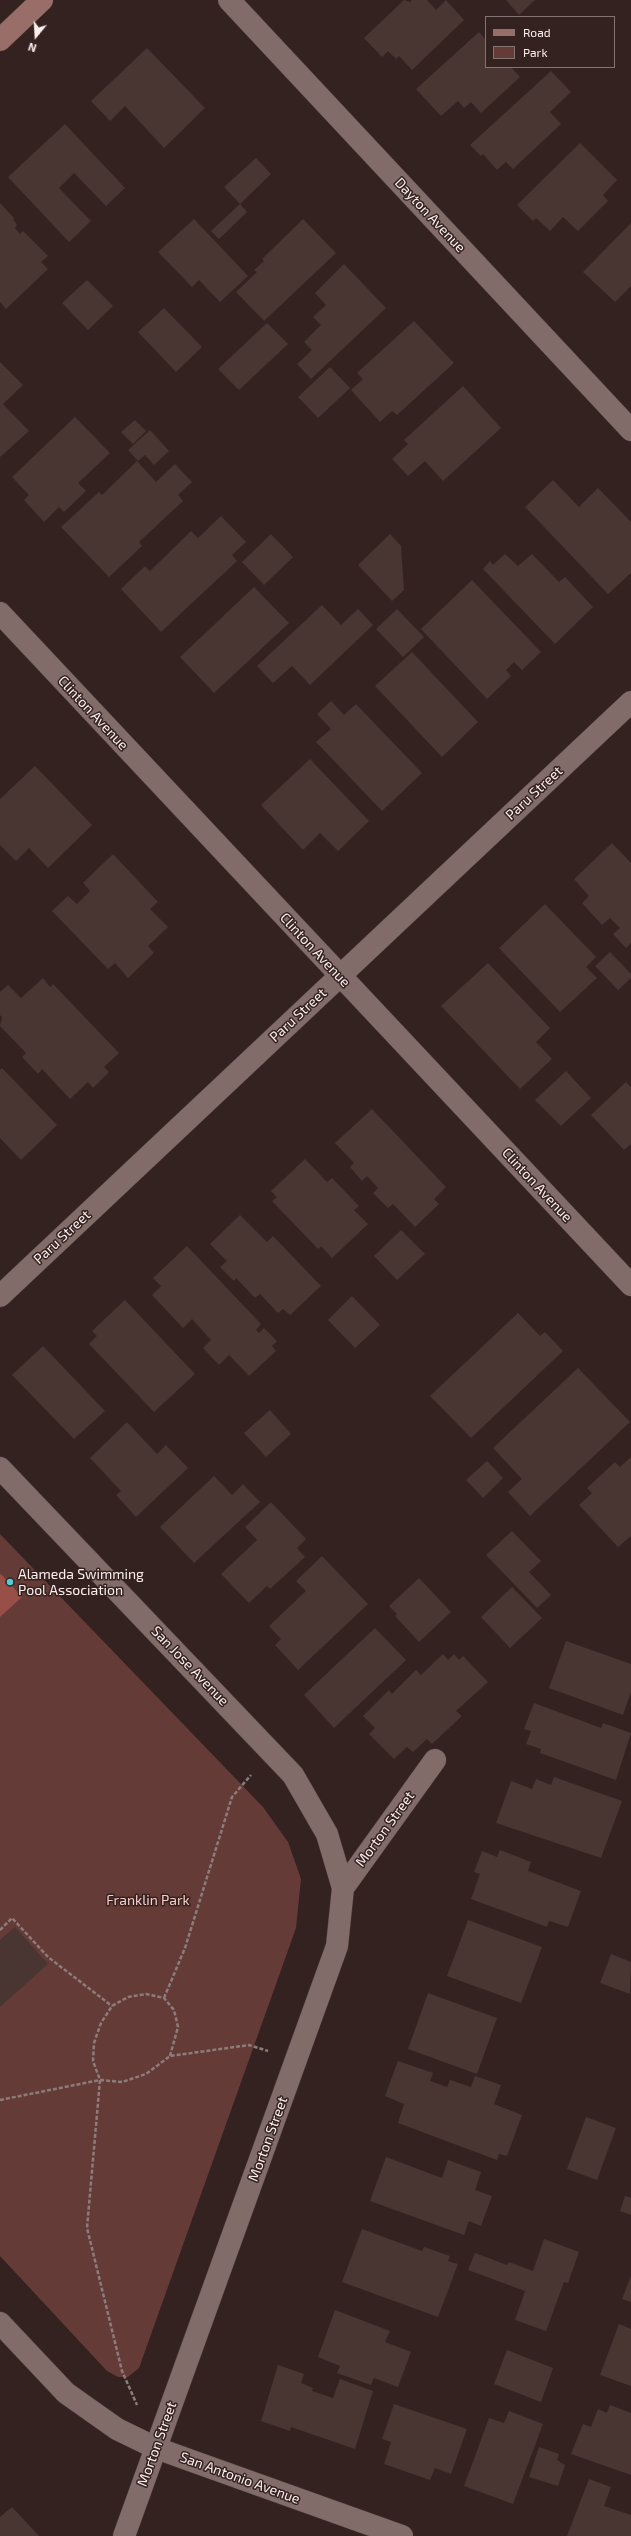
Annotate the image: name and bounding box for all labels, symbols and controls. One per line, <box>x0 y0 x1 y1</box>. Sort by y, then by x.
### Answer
north arrow <box>16 16 56 56</box>
legend <box>485 16 615 68</box>
text: Road <box>523 25 551 39</box>
text: N <box>26 40 38 55</box>
text: Park <box>523 45 548 59</box>
street label: Dayton Avenue <box>391 174 469 256</box>
street label: Clinton Avenue <box>54 672 132 754</box>
street label: Paru Street <box>502 762 566 824</box>
street label: Clinton Avenue <box>276 909 354 991</box>
street label: Paru Street <box>266 984 330 1046</box>
street label: Clinton Avenue <box>498 1144 576 1226</box>
street label: Paru Street <box>30 1206 94 1268</box>
place label: Alameda Swimming Pool Association <box>18 1566 144 1598</box>
marker: Alameda Swimming Pool Association <box>5 1577 15 1587</box>
street label: San Jose Avenue <box>148 1623 232 1709</box>
street label: Morton Street <box>352 1788 418 1870</box>
park label: Franklin Park <box>106 1892 190 1908</box>
street label: Morton Street <box>245 2094 291 2184</box>
street label: Morton Street <box>134 2399 180 2489</box>
street label: San Antonio Avenue <box>178 2448 302 2508</box>

